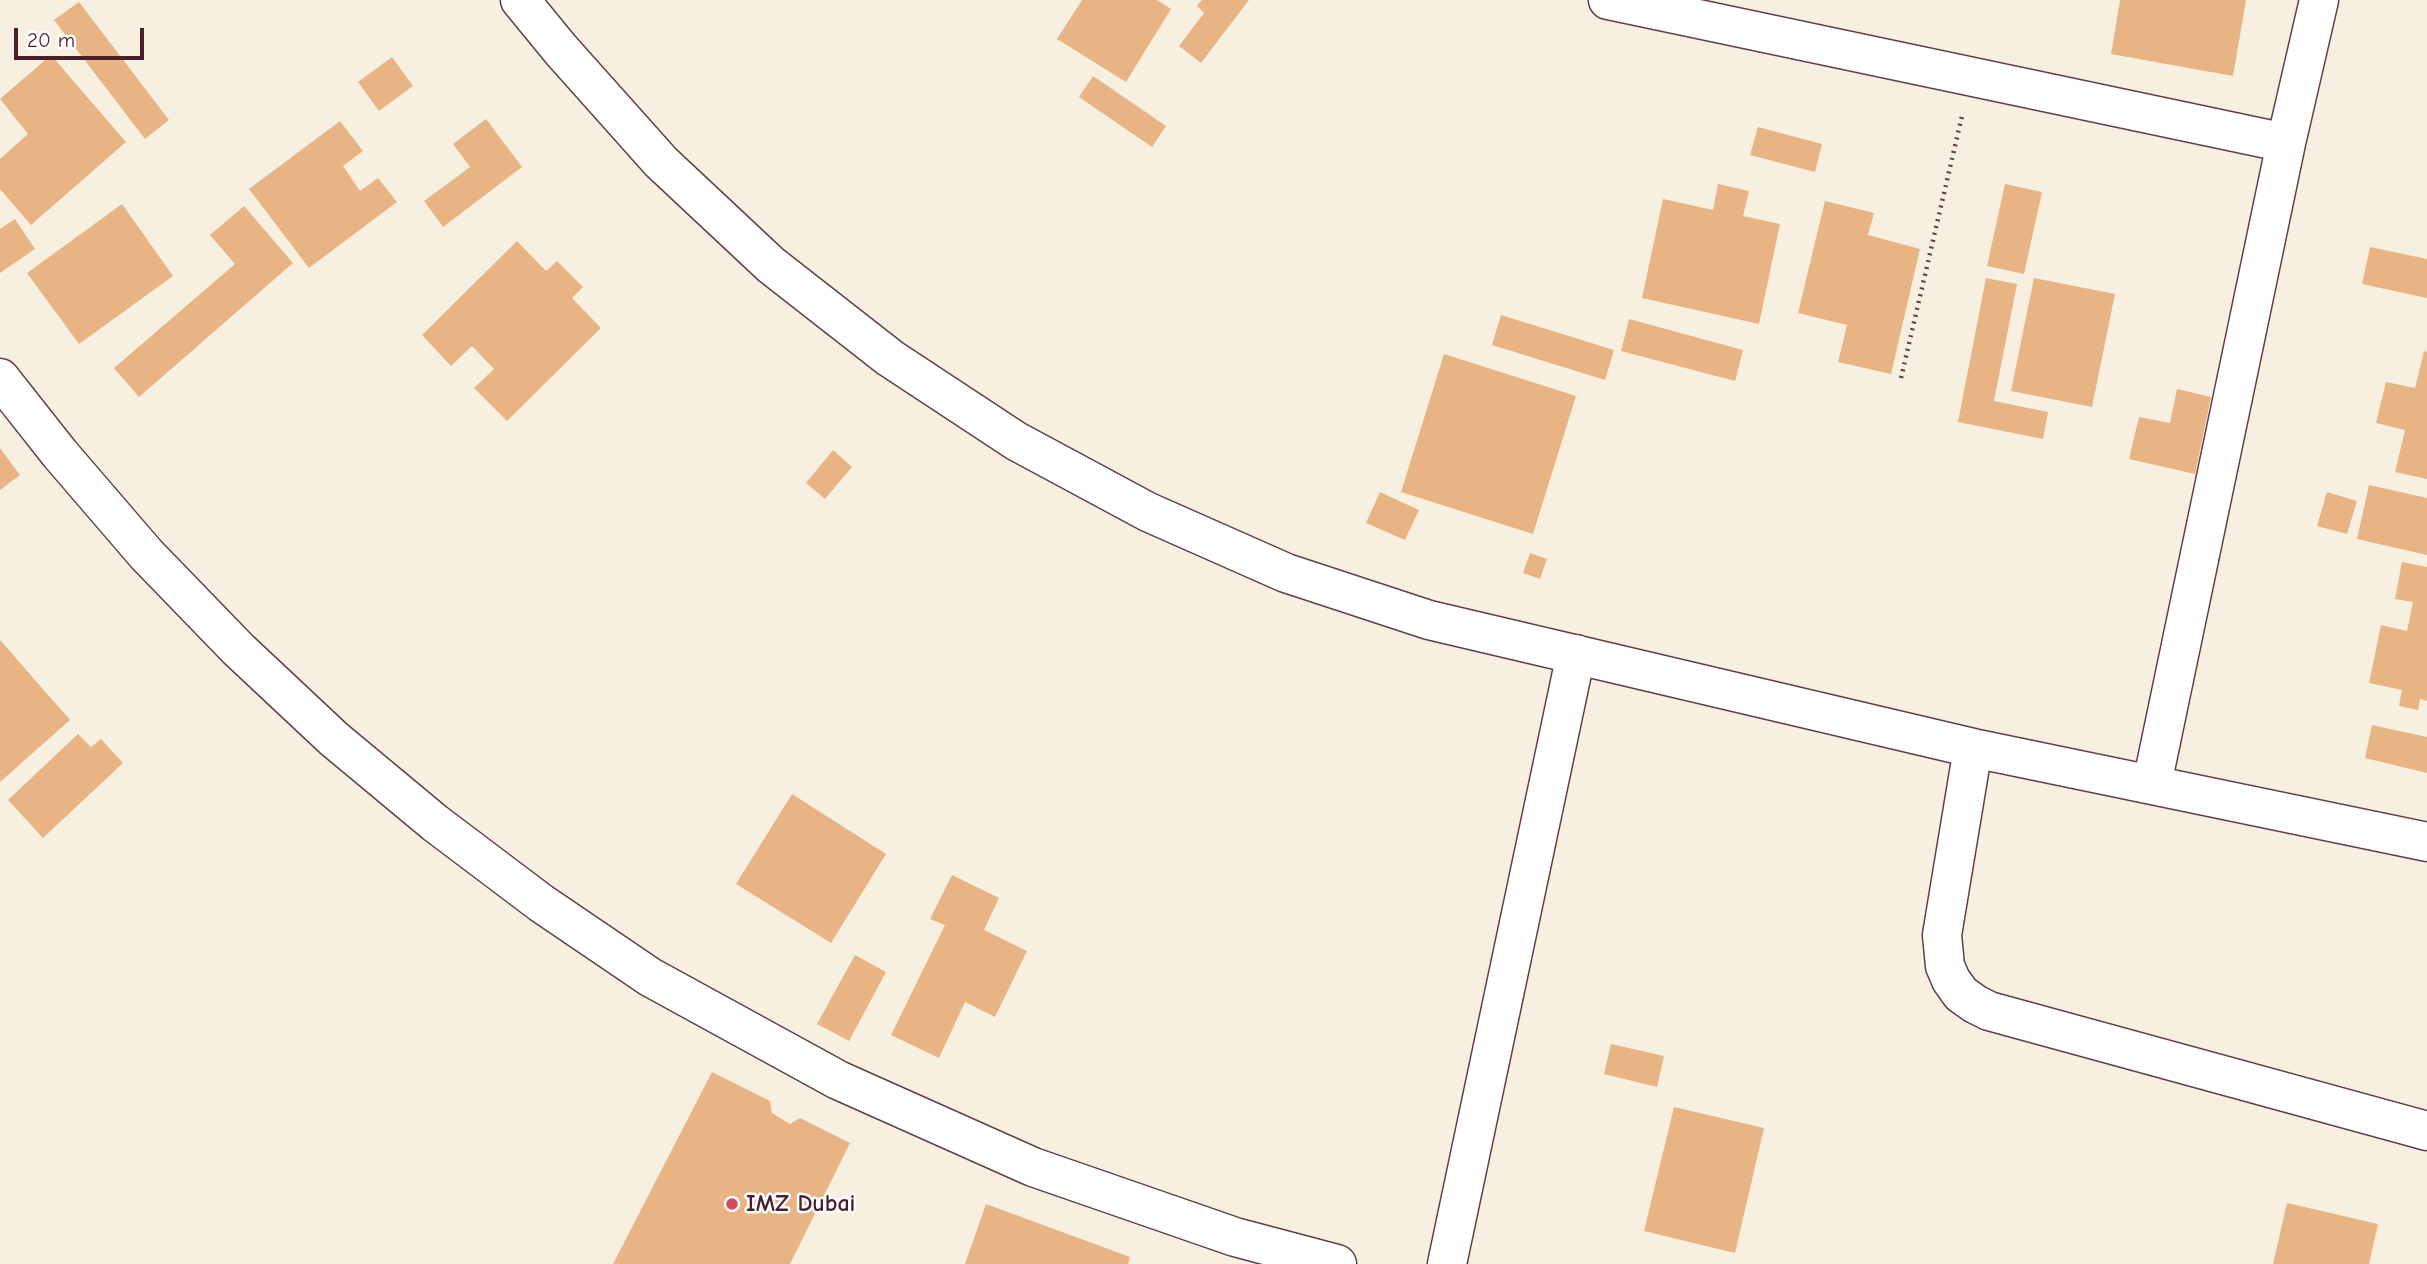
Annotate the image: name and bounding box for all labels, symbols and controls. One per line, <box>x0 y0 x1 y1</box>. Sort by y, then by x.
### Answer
scale bar <box>18 14 147 58</box>
text: 20 m <box>27 28 75 52</box>
place label: IMZ Dubai <box>746 1190 855 1218</box>
marker: IMZ Dubai <box>724 1196 740 1212</box>

